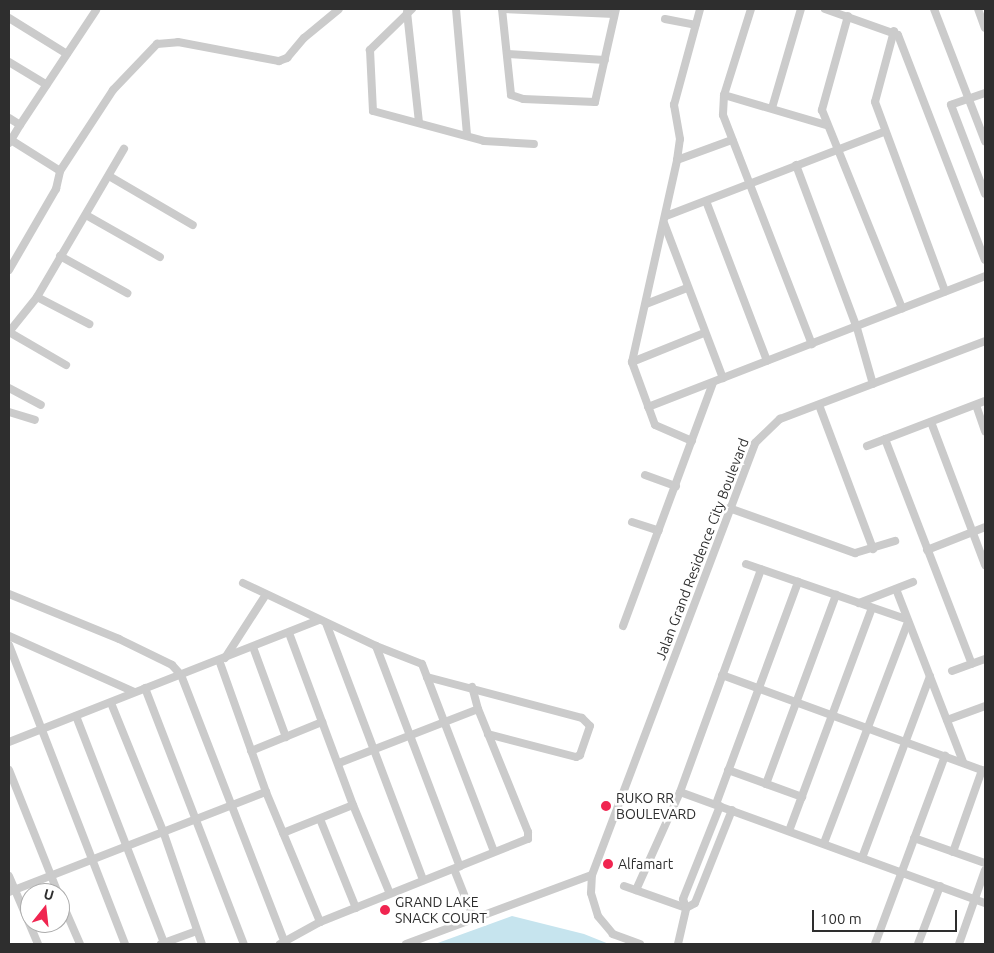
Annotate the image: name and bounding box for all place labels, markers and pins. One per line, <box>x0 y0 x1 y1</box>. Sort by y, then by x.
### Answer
place label: RUKO RR BOULEVARD <box>616 790 696 822</box>
marker: RUKO RR BOULEVARD <box>600 800 612 812</box>
place label: Alfamart <box>618 856 673 872</box>
marker: Alfamart <box>602 858 614 870</box>
place label: GRAND LAKE SNACK COURT <box>395 894 487 926</box>
marker: GRAND LAKE SNACK COURT <box>379 904 391 916</box>

